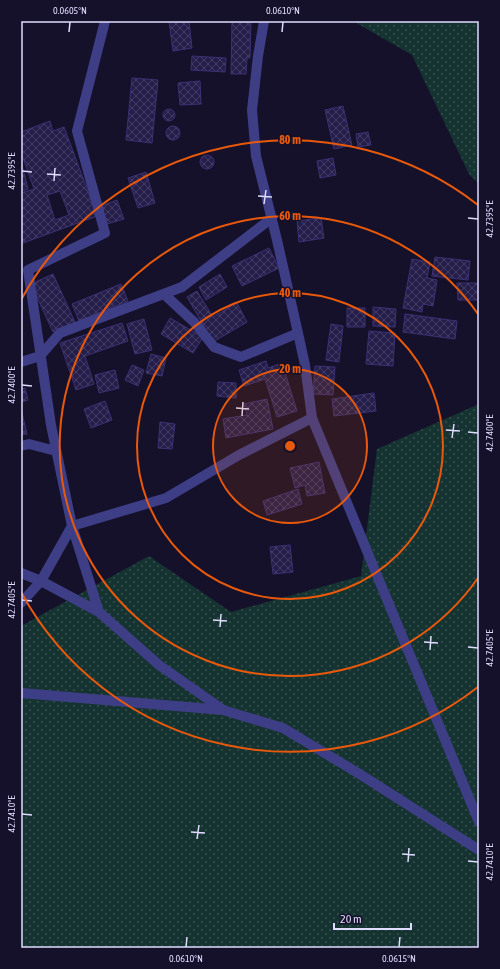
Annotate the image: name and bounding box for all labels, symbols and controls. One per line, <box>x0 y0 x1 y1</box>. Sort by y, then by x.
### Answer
text: 0.0605°N <box>53 5 87 16</box>
text: 0.0610°N <box>266 5 300 16</box>
text: 80 m <box>279 133 301 147</box>
text: 42.7395°E <box>6 152 17 190</box>
text: 42.7395°E <box>484 200 495 238</box>
text: 60 m <box>279 209 301 223</box>
text: 40 m <box>278 286 301 300</box>
text: 20 m <box>279 362 301 376</box>
text: 42.7400°E <box>6 366 17 404</box>
text: 42.7400°E <box>484 414 495 452</box>
centre of rings <box>283 439 297 453</box>
text: 42.7405°E <box>6 581 17 619</box>
text: 42.7405°E <box>484 629 495 667</box>
text: 42.7410°E <box>6 795 17 833</box>
text: 42.7410°E <box>484 843 495 881</box>
scale bar <box>334 905 411 931</box>
text: 20 m <box>340 912 362 926</box>
text: 0.0610°N <box>169 953 203 964</box>
text: 0.0615°N <box>382 953 416 964</box>

